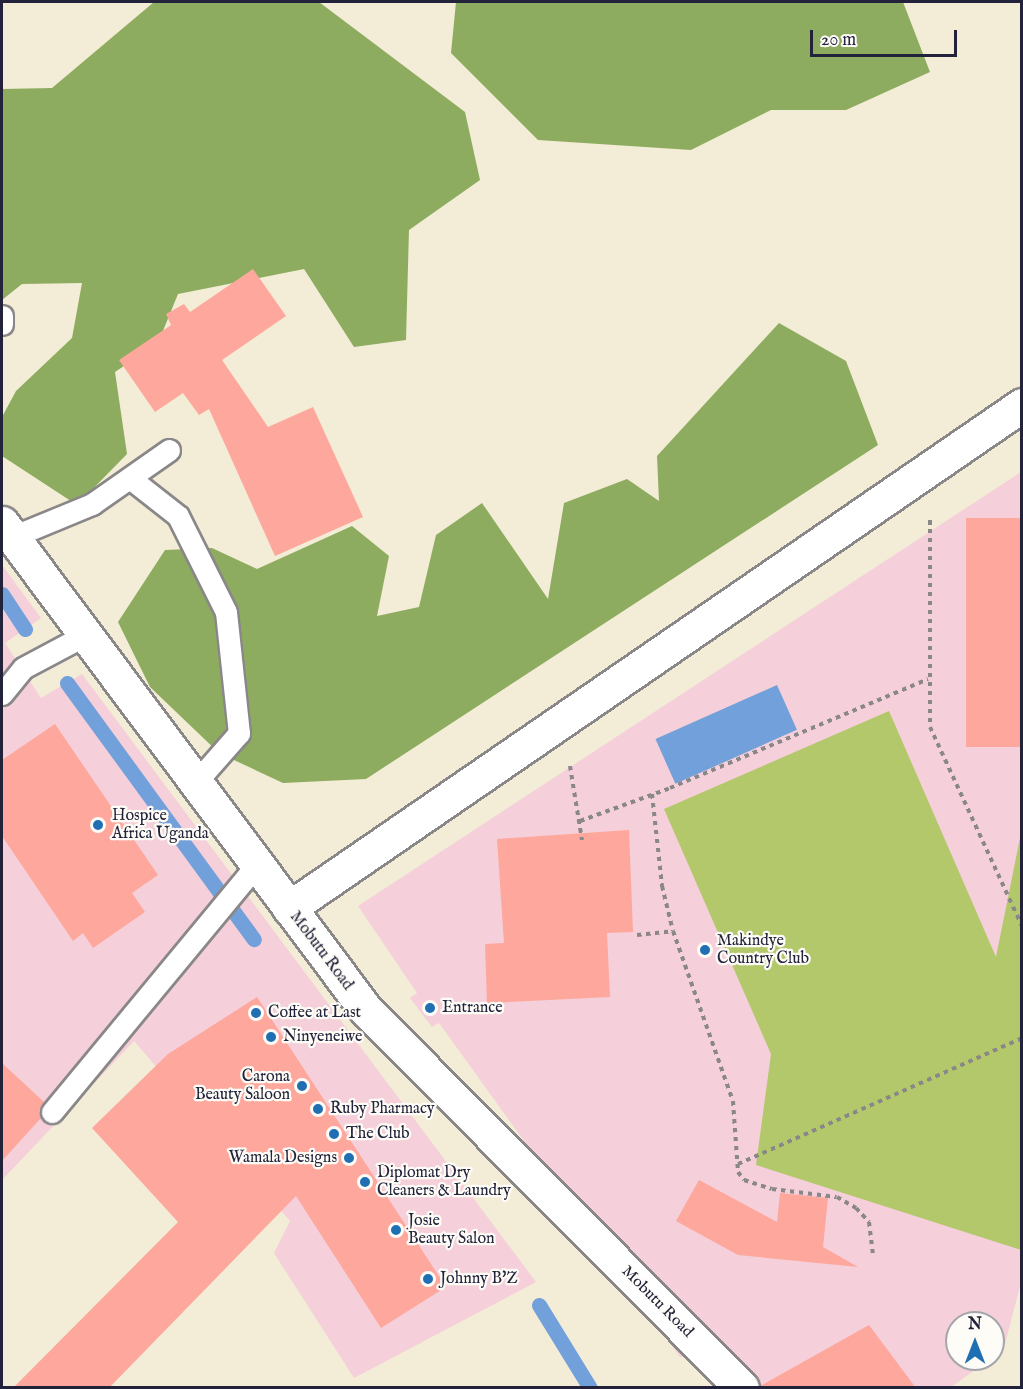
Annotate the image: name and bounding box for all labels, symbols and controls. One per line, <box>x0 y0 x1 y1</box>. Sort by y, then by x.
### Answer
scale bar <box>813 18 960 56</box>
text: 20 m <box>821 29 856 52</box>
place label: Hospice Africa Uganda <box>112 806 209 844</box>
marker: Hospice Africa Uganda <box>89 816 107 834</box>
street label: Mobutu Road <box>285 908 357 994</box>
place label: Makindye Country Club <box>717 931 809 969</box>
marker: Makindye Country Club <box>698 943 712 957</box>
place label: Entrance <box>442 998 503 1018</box>
marker: Entrance <box>423 1001 437 1015</box>
place label: Coffee at Last <box>268 1003 361 1023</box>
marker: Coffee at Last <box>249 1006 263 1020</box>
place label: Ninyeneiwe <box>283 1027 362 1047</box>
marker: Ninyeneiwe <box>264 1030 278 1044</box>
place label: Carona Beauty Saloon <box>195 1067 290 1105</box>
marker: Carona Beauty Saloon <box>295 1079 309 1093</box>
place label: Ruby Pharmacy <box>330 1099 435 1119</box>
marker: Ruby Pharmacy <box>311 1102 325 1116</box>
place label: The Club <box>346 1124 410 1144</box>
marker: The Club <box>327 1127 341 1141</box>
place label: Wamala Designs <box>229 1148 337 1168</box>
marker: Wamala Designs <box>342 1151 356 1165</box>
place label: Diplomat Dry Cleaners & Laundry <box>377 1163 511 1201</box>
marker: Diplomat Dry Cleaners & Laundry <box>358 1175 372 1189</box>
place label: Josie Beauty Salon <box>408 1211 494 1249</box>
marker: Josie Beauty Salon <box>389 1223 403 1237</box>
street label: Mobutu Road <box>617 1262 697 1342</box>
place label: Johnny B'Z <box>440 1269 518 1289</box>
marker: Johnny B'Z <box>421 1272 435 1286</box>
north arrow <box>945 1311 1005 1371</box>
text: N <box>968 1315 982 1335</box>

